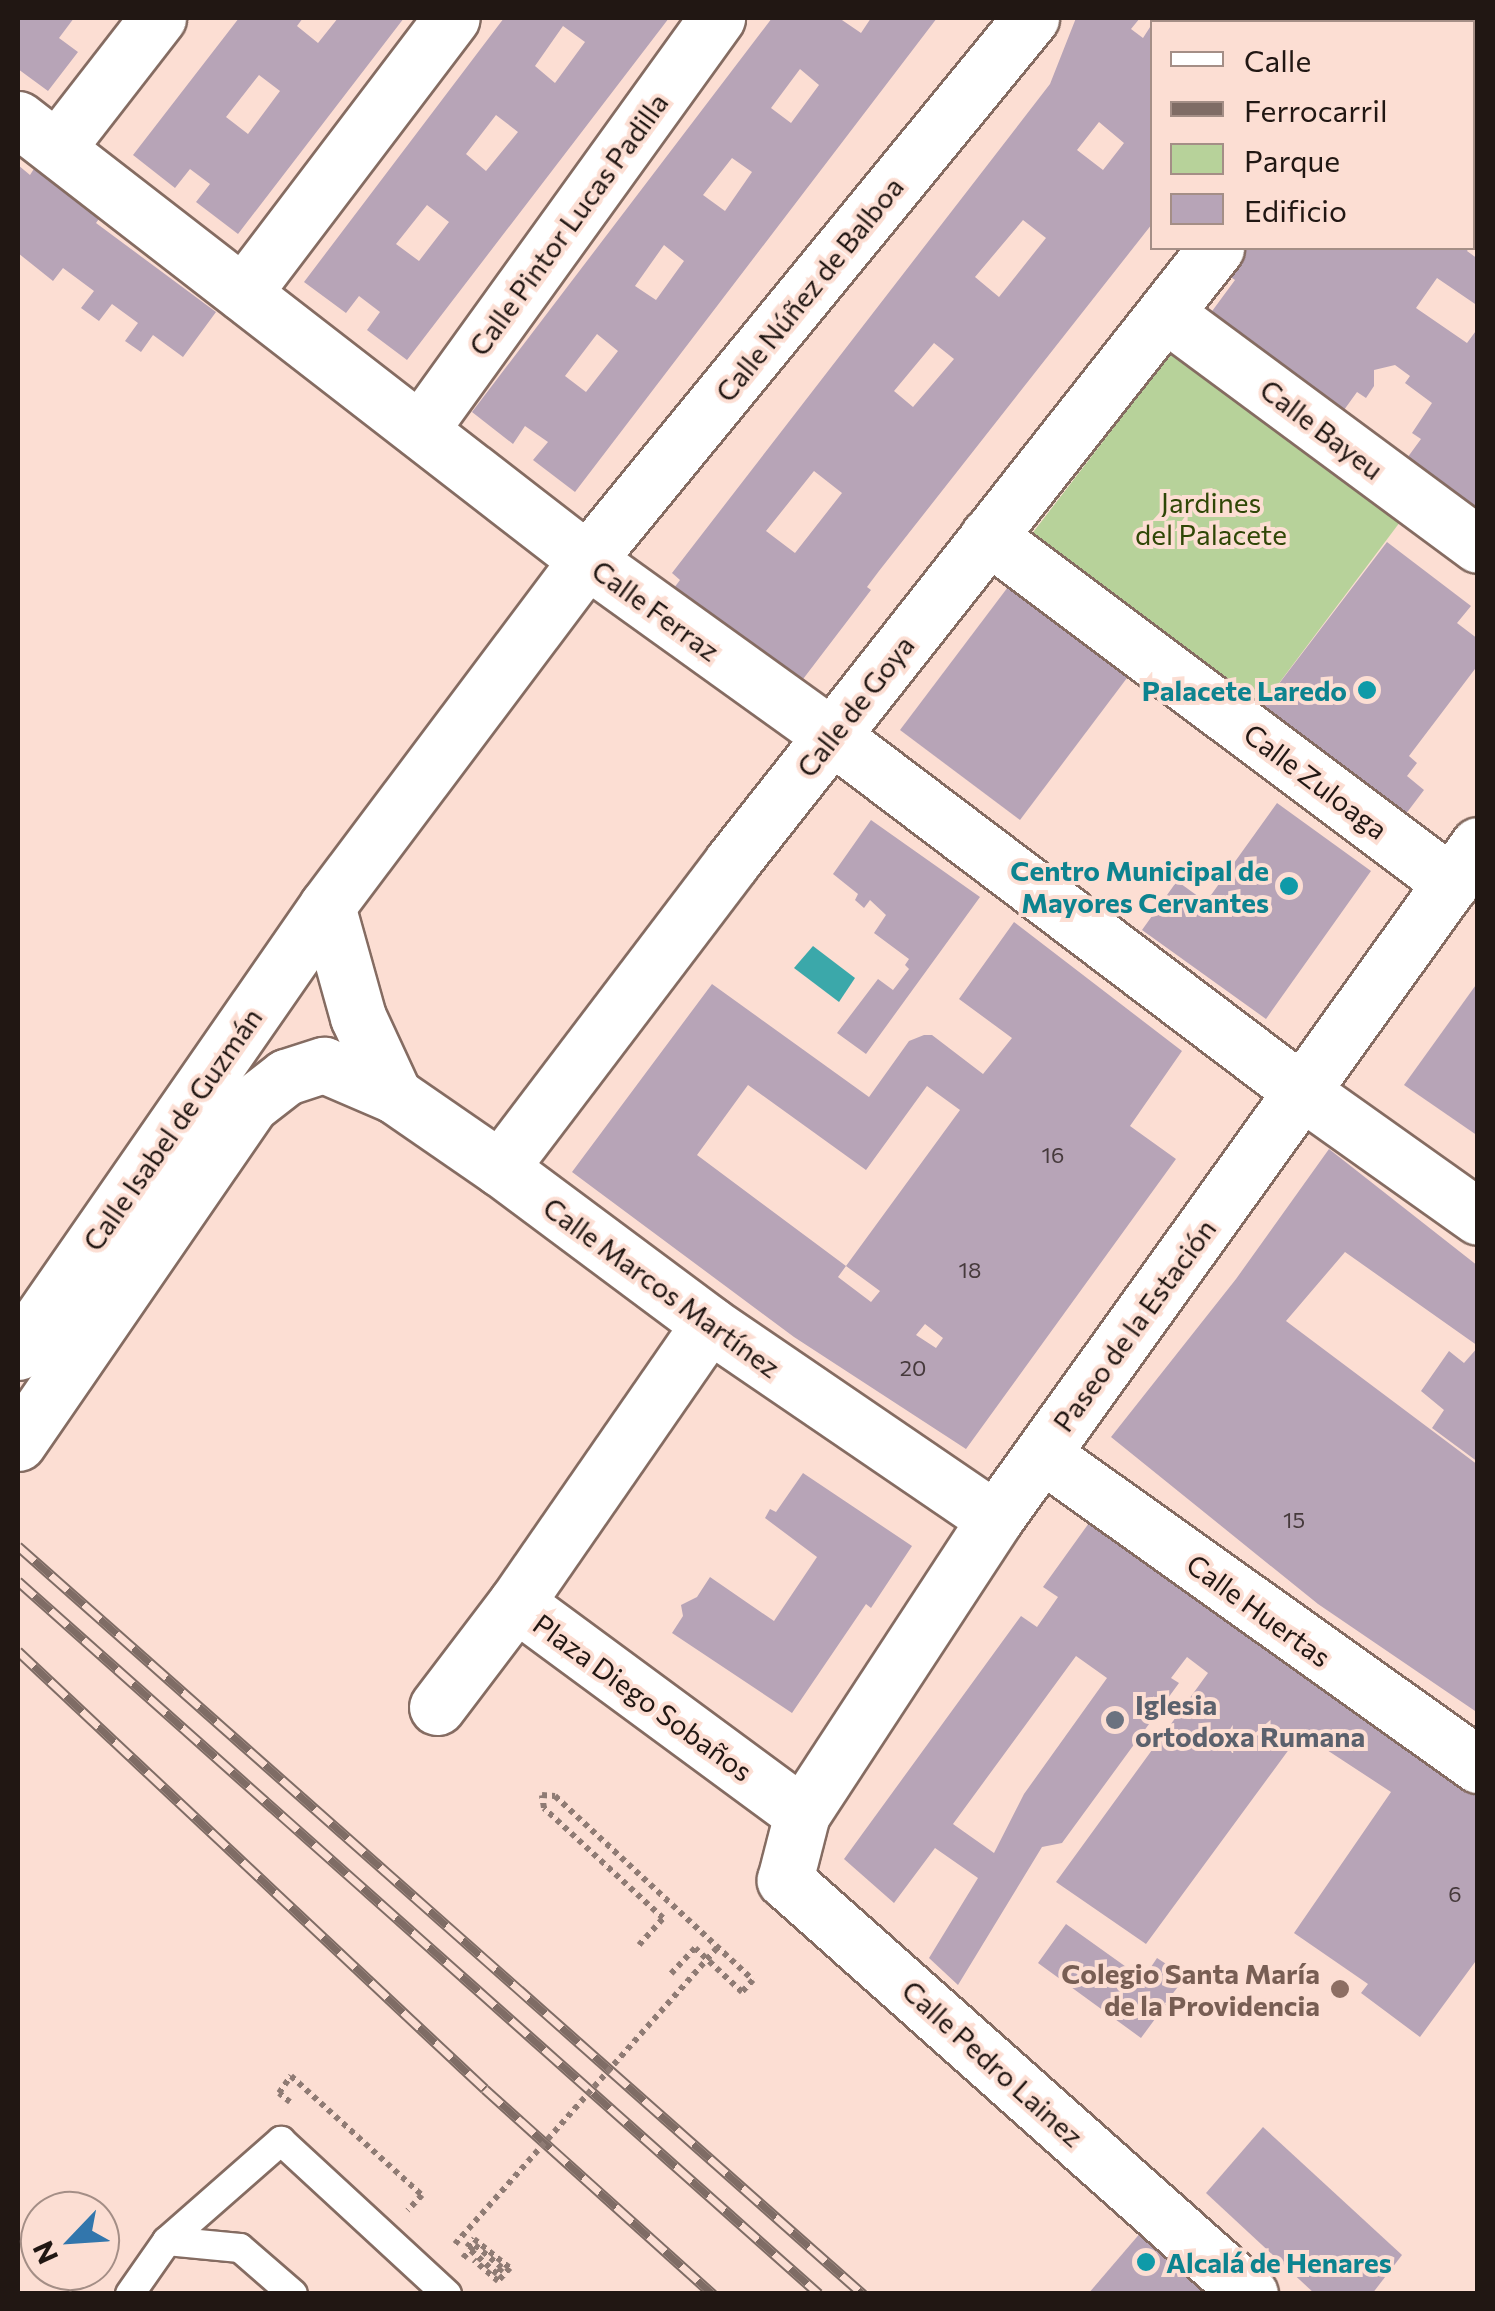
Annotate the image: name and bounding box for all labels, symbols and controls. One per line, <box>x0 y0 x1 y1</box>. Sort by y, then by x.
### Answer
legend <box>1150 20 1475 250</box>
text: Calle <box>1244 41 1311 78</box>
street label: Calle Pintor Lucas Padilla <box>461 86 675 362</box>
text: Ferrocarril <box>1244 91 1388 128</box>
text: Parque <box>1244 141 1340 178</box>
street label: Calle Núñez de Balboa <box>708 170 910 408</box>
text: Edificio <box>1244 191 1347 228</box>
street label: Calle Bayeu <box>1254 372 1390 486</box>
park label: Jardines del Palacete <box>1135 485 1287 551</box>
street label: Calle Ferraz <box>586 553 726 667</box>
street label: Calle de Goya <box>789 629 921 783</box>
place label: Palacete Laredo <box>1142 673 1347 707</box>
marker: Palacete Laredo <box>1356 679 1378 701</box>
street label: Calle Zuloaga <box>1238 716 1394 846</box>
place label: Centro Municipal de Mayores Cervantes <box>1010 853 1269 919</box>
marker: Centro Municipal de Mayores Cervantes <box>1278 875 1300 897</box>
street label: Calle Isabel de Guzmán <box>75 1001 269 1257</box>
house number: 16 <box>1042 1142 1064 1168</box>
street label: Calle Marcos Martínez <box>537 1190 787 1384</box>
street label: Paseo de la Estación <box>1046 1212 1222 1438</box>
house number: 18 <box>959 1257 981 1283</box>
house number: 20 <box>900 1355 926 1381</box>
house number: 15 <box>1283 1507 1305 1533</box>
street label: Calle Huertas <box>1181 1547 1337 1673</box>
street label: Plaza Diego Sobaños <box>527 1606 759 1788</box>
place label: Iglesia ortodoxa Rumana <box>1135 1687 1365 1753</box>
marker: Iglesia ortodoxa Rumana <box>1104 1709 1126 1731</box>
house number: 6 <box>1448 1881 1462 1907</box>
place label: Colegio Santa María de la Providencia <box>1061 1956 1320 2022</box>
street label: Calle Pedro Lainez <box>896 1973 1090 2153</box>
marker: Colegio Santa María de la Providencia <box>1329 1978 1351 2000</box>
north arrow <box>20 2191 120 2291</box>
text: N <box>25 2236 64 2270</box>
place label: Alcalá de Henares <box>1166 2245 1392 2279</box>
marker: Alcalá de Henares <box>1135 2251 1157 2273</box>

